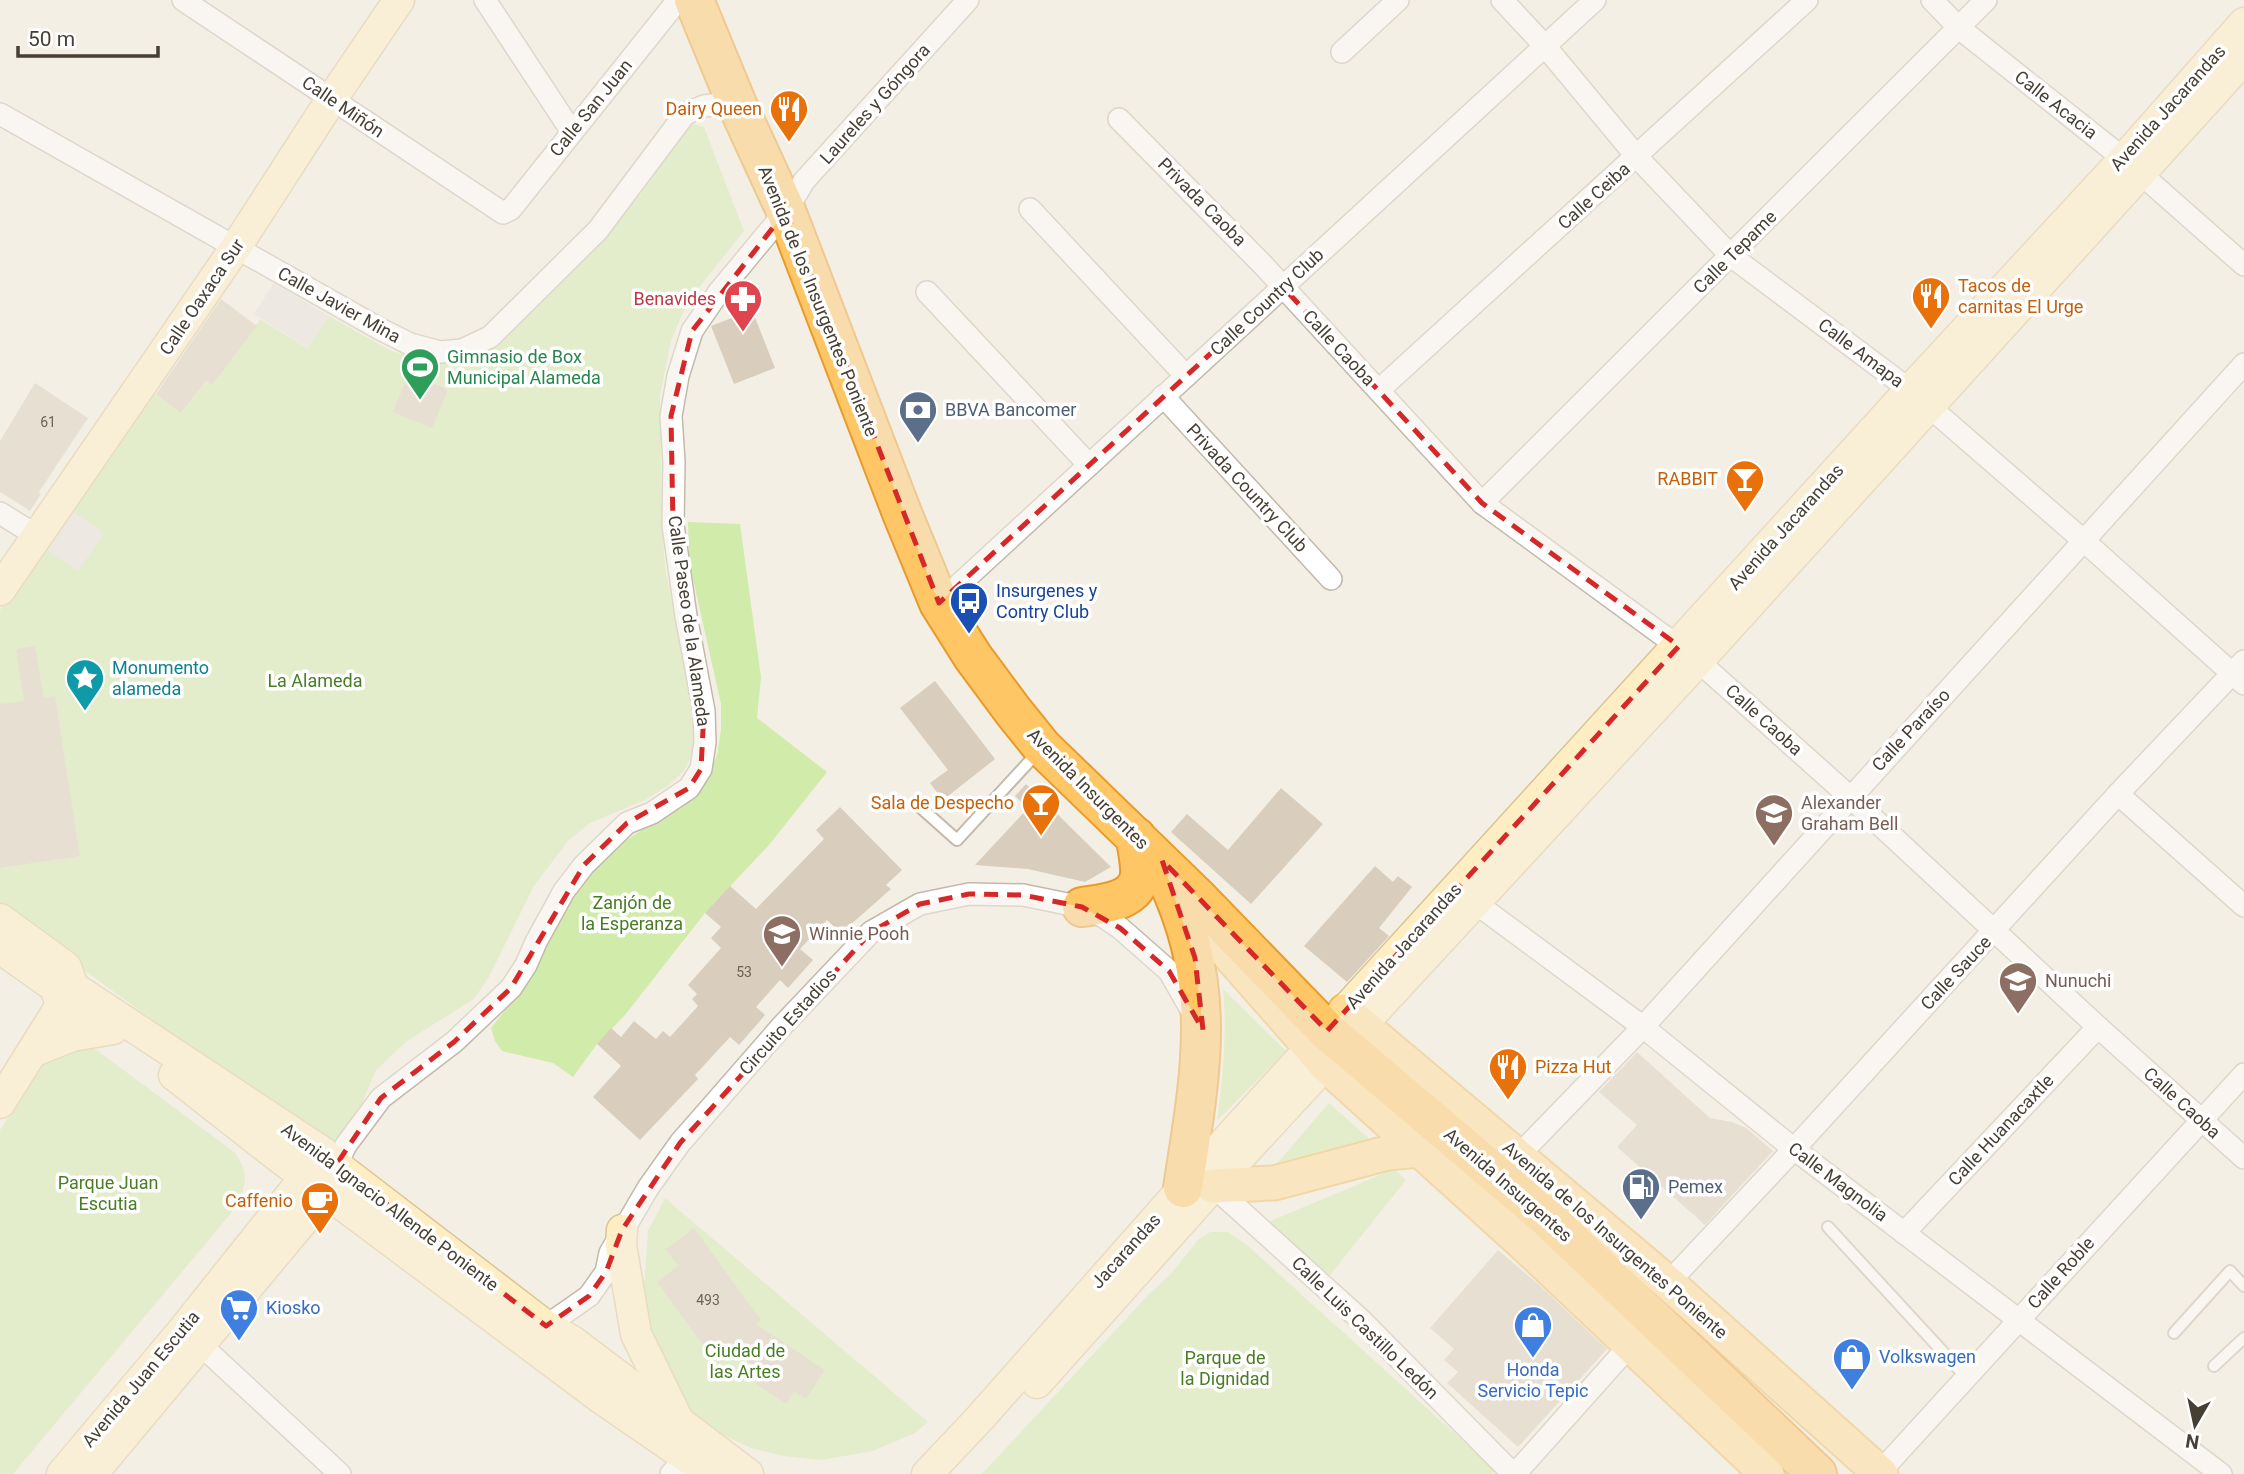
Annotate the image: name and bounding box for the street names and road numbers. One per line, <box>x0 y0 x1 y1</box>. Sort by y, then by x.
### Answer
street label: Laureles y Góngora <box>815 39 934 168</box>
street label: Avenida Jacarandas <box>2106 41 2230 175</box>
street label: Calle San Juan <box>545 55 636 160</box>
street label: Calle Acacia <box>2011 66 2102 143</box>
street label: Calle Miñón <box>298 71 388 142</box>
street label: Privada Caoba <box>1154 153 1251 250</box>
street label: Calle Ceiba <box>1553 158 1634 233</box>
street label: Avenida de los Insurgentes Poniente <box>754 162 883 439</box>
street label: Calle Tepame <box>1689 206 1780 297</box>
street label: Calle Oaxaca Sur <box>155 235 248 359</box>
street label: Calle Country Club <box>1206 244 1328 360</box>
street label: Calle Javier Mina <box>274 262 404 347</box>
street label: Calle Caoba <box>1299 305 1380 390</box>
street label: Calle Amapa <box>1814 314 1908 392</box>
street label: Privada Country Club <box>1182 419 1312 556</box>
street label: Avenida Jacarandas <box>1724 460 1848 594</box>
street label: Calle Paseo de la Alameda <box>664 514 715 728</box>
street label: Calle Caoba <box>1722 680 1807 760</box>
street label: Calle Paraíso <box>1867 684 1954 775</box>
street label: Avenida Insurgentes <box>1023 724 1153 854</box>
street label: Avenida Jacarandas <box>1342 879 1466 1013</box>
street label: Calle Sauce <box>1916 931 1995 1014</box>
street label: Circuito Estadios <box>734 964 841 1079</box>
street label: Calle Caoba <box>2140 1063 2225 1143</box>
street label: Calle Huanacaxtle <box>1944 1070 2058 1190</box>
street label: Avenida Ignacio Allende Poniente <box>278 1118 503 1295</box>
street label: Avenida Insurgentes <box>1440 1123 1577 1246</box>
street label: Avenida de los Insurgentes Poniente <box>1499 1136 1732 1343</box>
street label: Calle Magnolia <box>1785 1138 1892 1226</box>
street label: Jacarandas <box>1086 1209 1165 1292</box>
street label: Calle Roble <box>2023 1232 2098 1313</box>
street label: Calle Luis Castillo Ledón <box>1288 1252 1443 1403</box>
street label: Avenida Juan Escutia <box>78 1306 204 1451</box>

